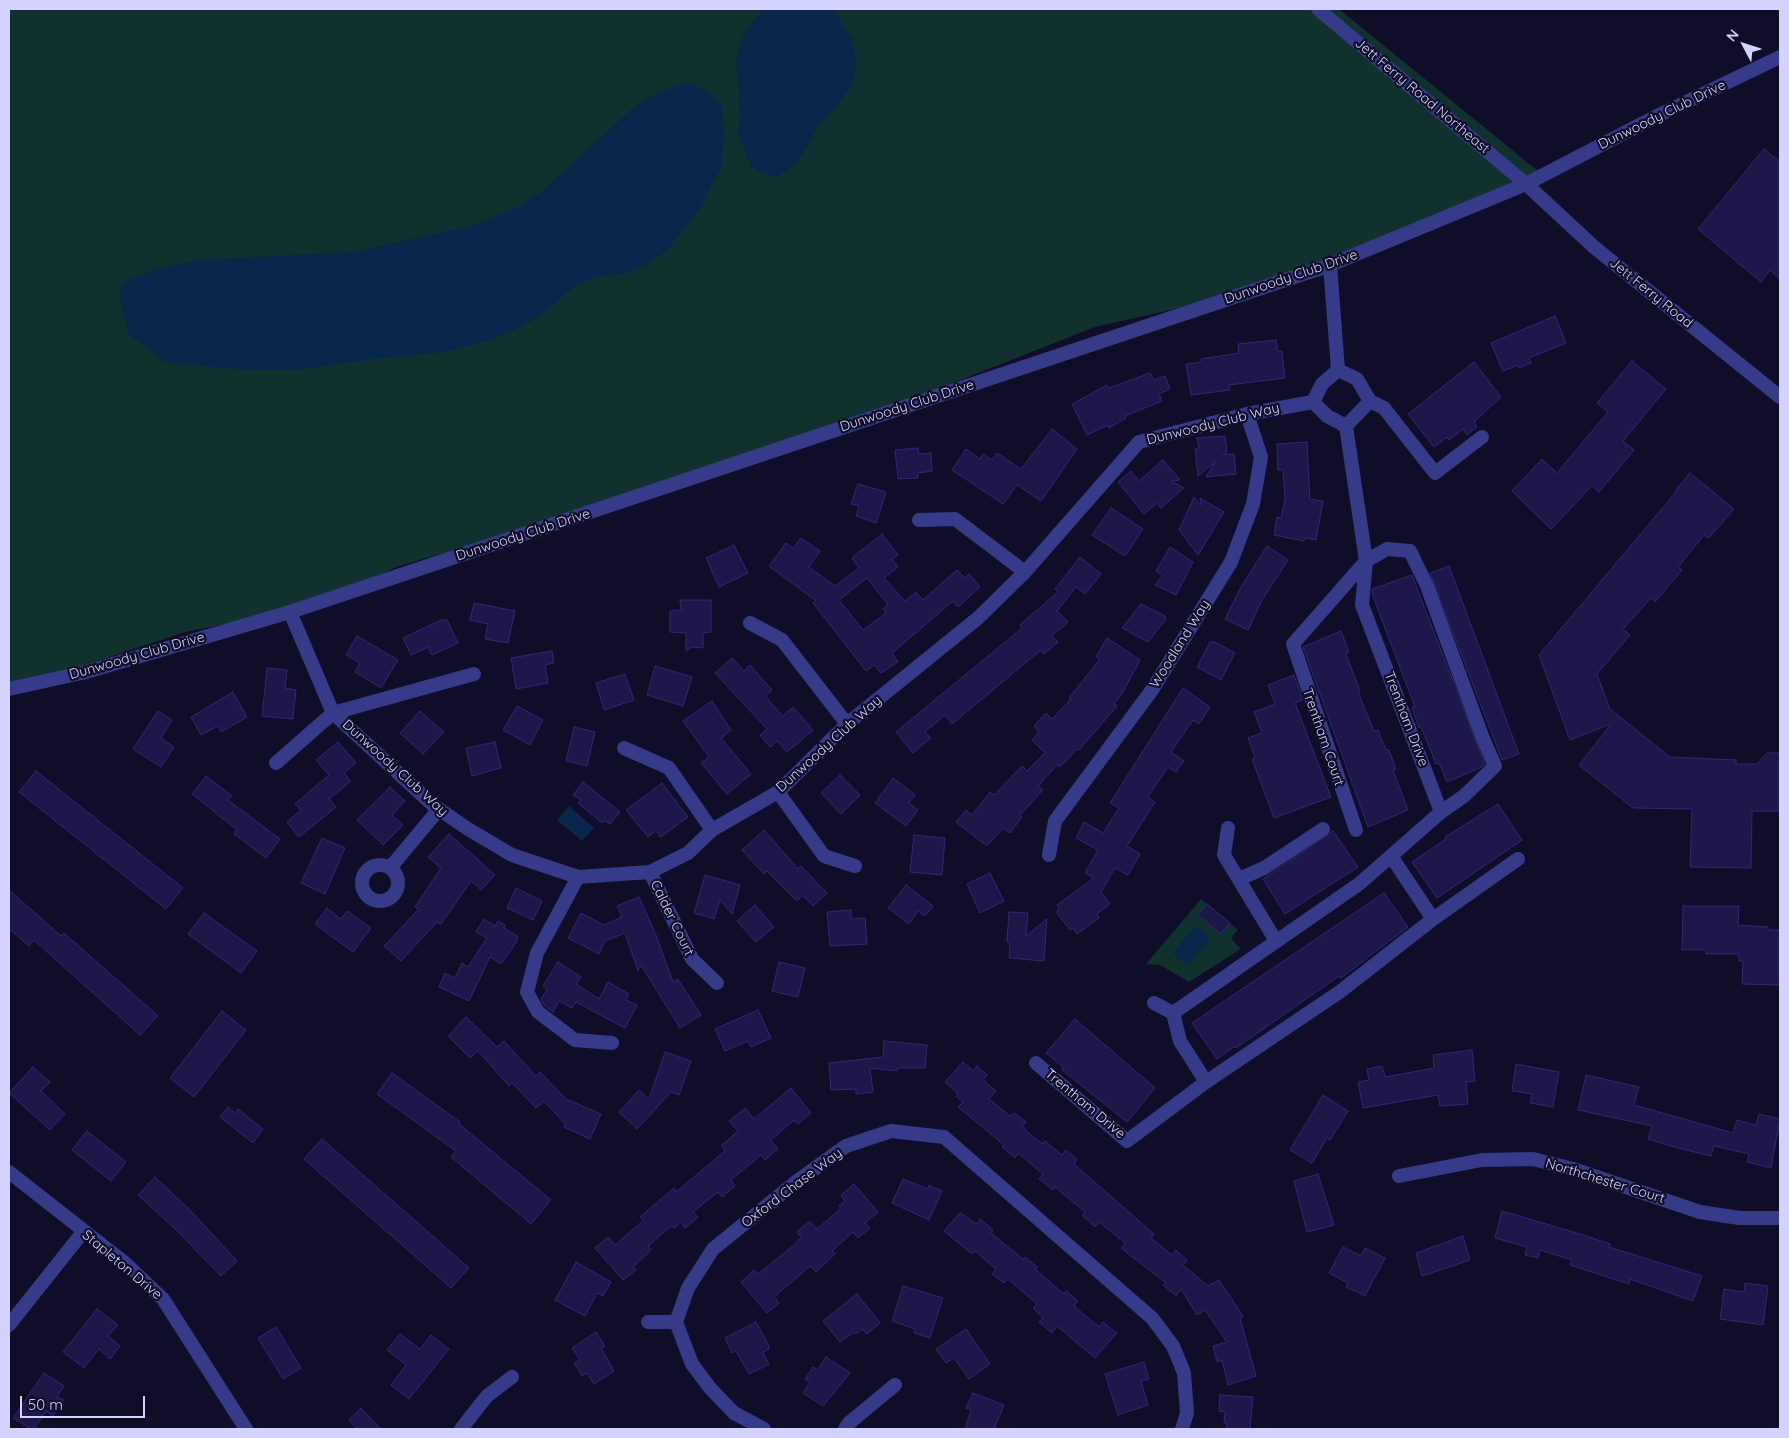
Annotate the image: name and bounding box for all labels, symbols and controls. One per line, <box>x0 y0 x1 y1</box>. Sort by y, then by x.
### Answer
north arrow <box>1719 20 1769 70</box>
text: N <box>1722 26 1743 45</box>
street label: Jett Ferry Road Northeast <box>1351 35 1493 157</box>
street label: Dunwoody Club Drive <box>1595 77 1729 153</box>
street label: Dunwoody Club Drive <box>1222 246 1360 308</box>
street label: Jett Ferry Road <box>1606 254 1696 332</box>
street label: Dunwoody Club Drive <box>838 376 976 436</box>
street label: Dunwoody Club Way <box>1145 399 1281 449</box>
street label: Dunwoody Club Drive <box>454 505 592 565</box>
street label: Woodland Way <box>1146 597 1214 691</box>
street label: Dunwoody Club Drive <box>67 629 207 683</box>
street label: Trentham Drive <box>1380 669 1432 769</box>
street label: Trentham Court <box>1298 686 1348 788</box>
street label: Dunwoody Club Way <box>773 692 885 796</box>
street label: Dunwoody Club Way <box>339 716 451 820</box>
street label: Calder Court <box>646 877 698 959</box>
street label: Trentham Drive <box>1041 1065 1129 1143</box>
street label: Oxford Chase Way <box>738 1145 846 1231</box>
street label: Northchester Court <box>1543 1155 1667 1207</box>
street label: Stapleton Drive <box>79 1227 165 1303</box>
scale bar <box>22 1386 148 1418</box>
text: 50 m <box>28 1395 63 1414</box>

